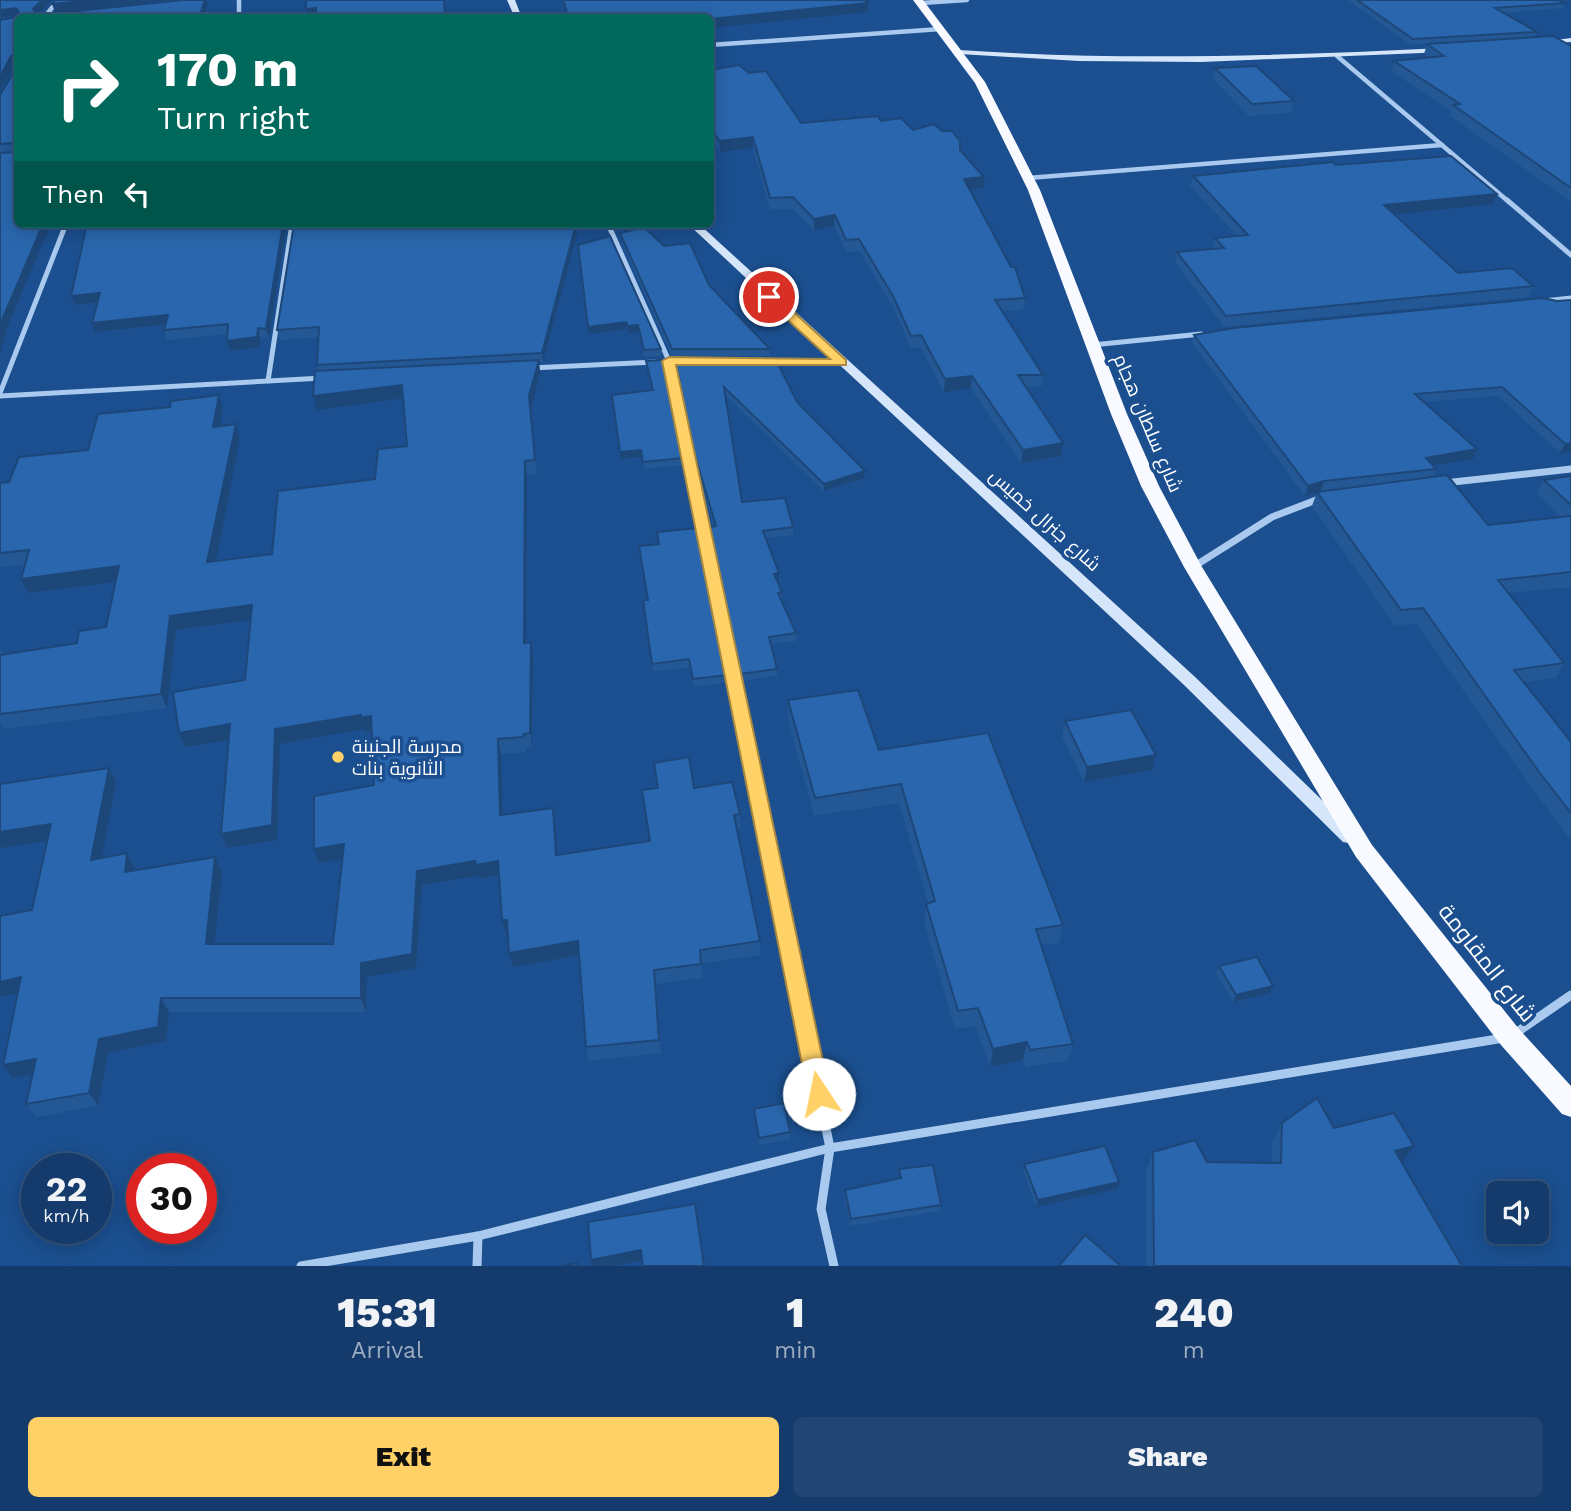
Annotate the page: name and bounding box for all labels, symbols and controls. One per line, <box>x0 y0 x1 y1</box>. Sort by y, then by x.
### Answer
text: 170 m <box>157 40 298 98</box>
icon: right <box>42 42 133 133</box>
text: Turn right <box>157 99 309 137</box>
icon: left <box>118 175 156 213</box>
text: Then <box>42 179 104 209</box>
pin <box>739 267 799 327</box>
icon: arrive <box>750 278 788 316</box>
street label: شارع سلطان هجام <box>1107 350 1187 496</box>
street label: شارع جنرال خميس <box>983 464 1105 578</box>
place label: مدرسة الجنينة الثانوية بنات <box>352 735 462 780</box>
marker: مدرسة الجنينة الثانوية بنات <box>330 749 346 765</box>
street label: شارع المقاومة <box>1431 899 1542 1029</box>
position arrow <box>782 1057 856 1131</box>
speed limit sign: 30 <box>126 1153 217 1244</box>
text: 22 <box>46 1168 87 1210</box>
map controls <box>1486 1181 1549 1244</box>
button: sound <box>1486 1181 1549 1244</box>
text: km/h <box>43 1205 90 1226</box>
text: 15:31 <box>337 1288 437 1337</box>
text: 1 <box>786 1288 805 1337</box>
text: 240 <box>1154 1288 1234 1337</box>
text: Arrival <box>351 1337 423 1364</box>
text: min <box>774 1337 817 1364</box>
text: m <box>1183 1337 1205 1364</box>
button: Exit <box>28 1417 779 1497</box>
button: Share <box>793 1417 1543 1497</box>

